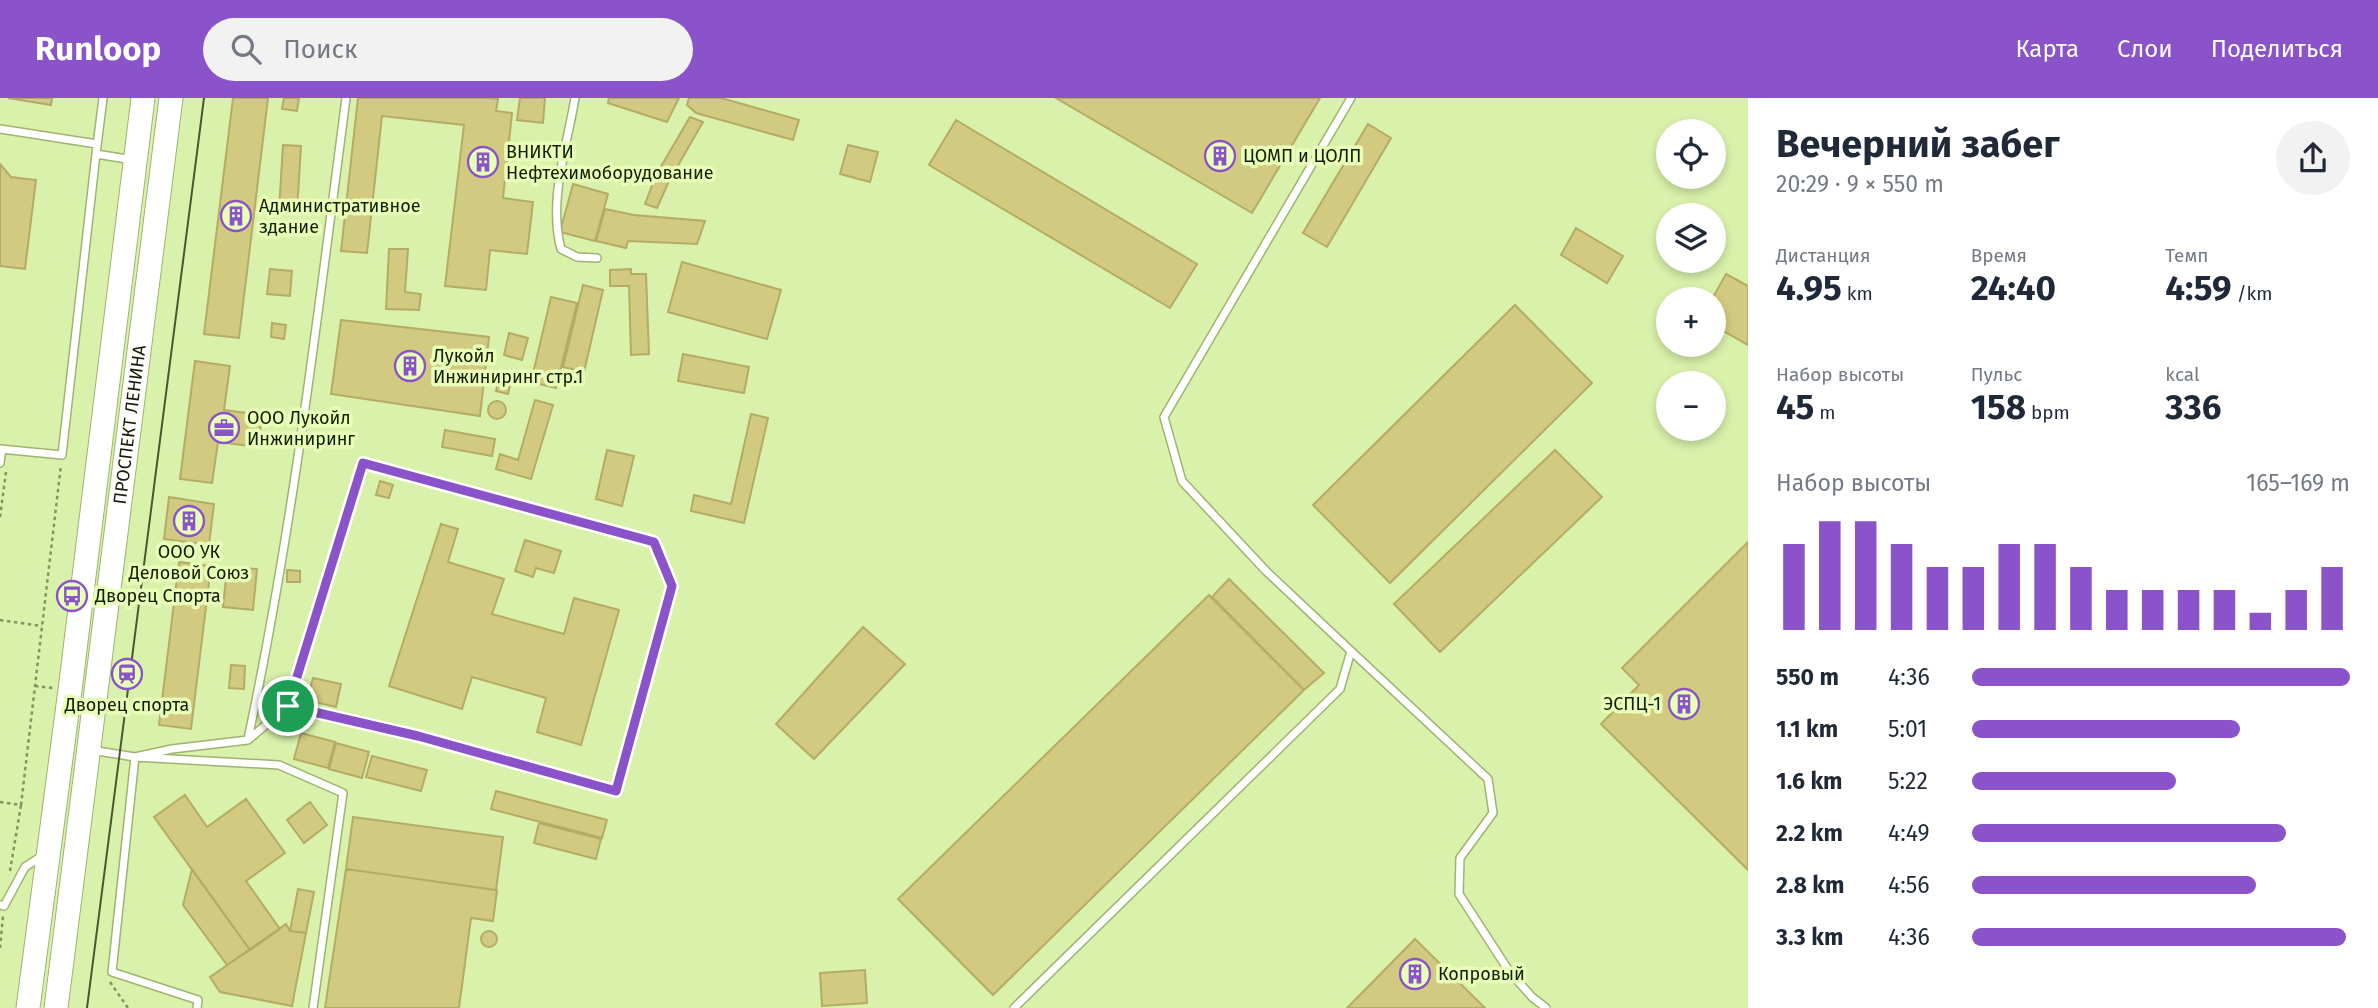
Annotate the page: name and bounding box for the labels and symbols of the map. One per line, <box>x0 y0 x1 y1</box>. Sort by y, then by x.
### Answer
building icon: ЦОМП и ЦОЛП <box>1203 139 1237 173</box>
place label: ВНИКТИ Нефтехимоборудование <box>506 141 714 184</box>
building icon: ВНИКТИ Нефтехимоборудование <box>466 145 500 179</box>
place label: ЦОМП и ЦОЛП <box>1243 145 1361 167</box>
place label: Административное здание <box>259 195 421 238</box>
building icon: Административное здание <box>219 199 253 233</box>
street label: ПРОСПЕКТ ЛЕНИНА <box>109 343 151 506</box>
place label: Лукойл Инжиниринг стр.1 <box>433 345 583 388</box>
building icon: Лукойл Инжиниринг стр.1 <box>393 349 427 383</box>
place label: ООО Лукойл Инжиниринг <box>247 407 355 450</box>
office icon: ООО Лукойл Инжиниринг <box>207 411 241 445</box>
building icon: ООО УК Деловой Союз <box>172 504 206 538</box>
place label: ООО УК Деловой Союз <box>128 541 249 584</box>
bus stop icon: Дворец Спорта <box>55 579 89 613</box>
place label: Дворец Спорта <box>94 585 221 607</box>
station icon: Дворец спорта <box>110 657 144 691</box>
pin <box>258 676 318 736</box>
building icon: ЭСПЦ-1 <box>1667 687 1701 721</box>
place label: ЭСПЦ-1 <box>1604 693 1661 715</box>
place label: Дворец спорта <box>64 694 189 716</box>
building icon: Копровый <box>1398 957 1432 991</box>
place label: Копровый <box>1438 963 1525 985</box>

